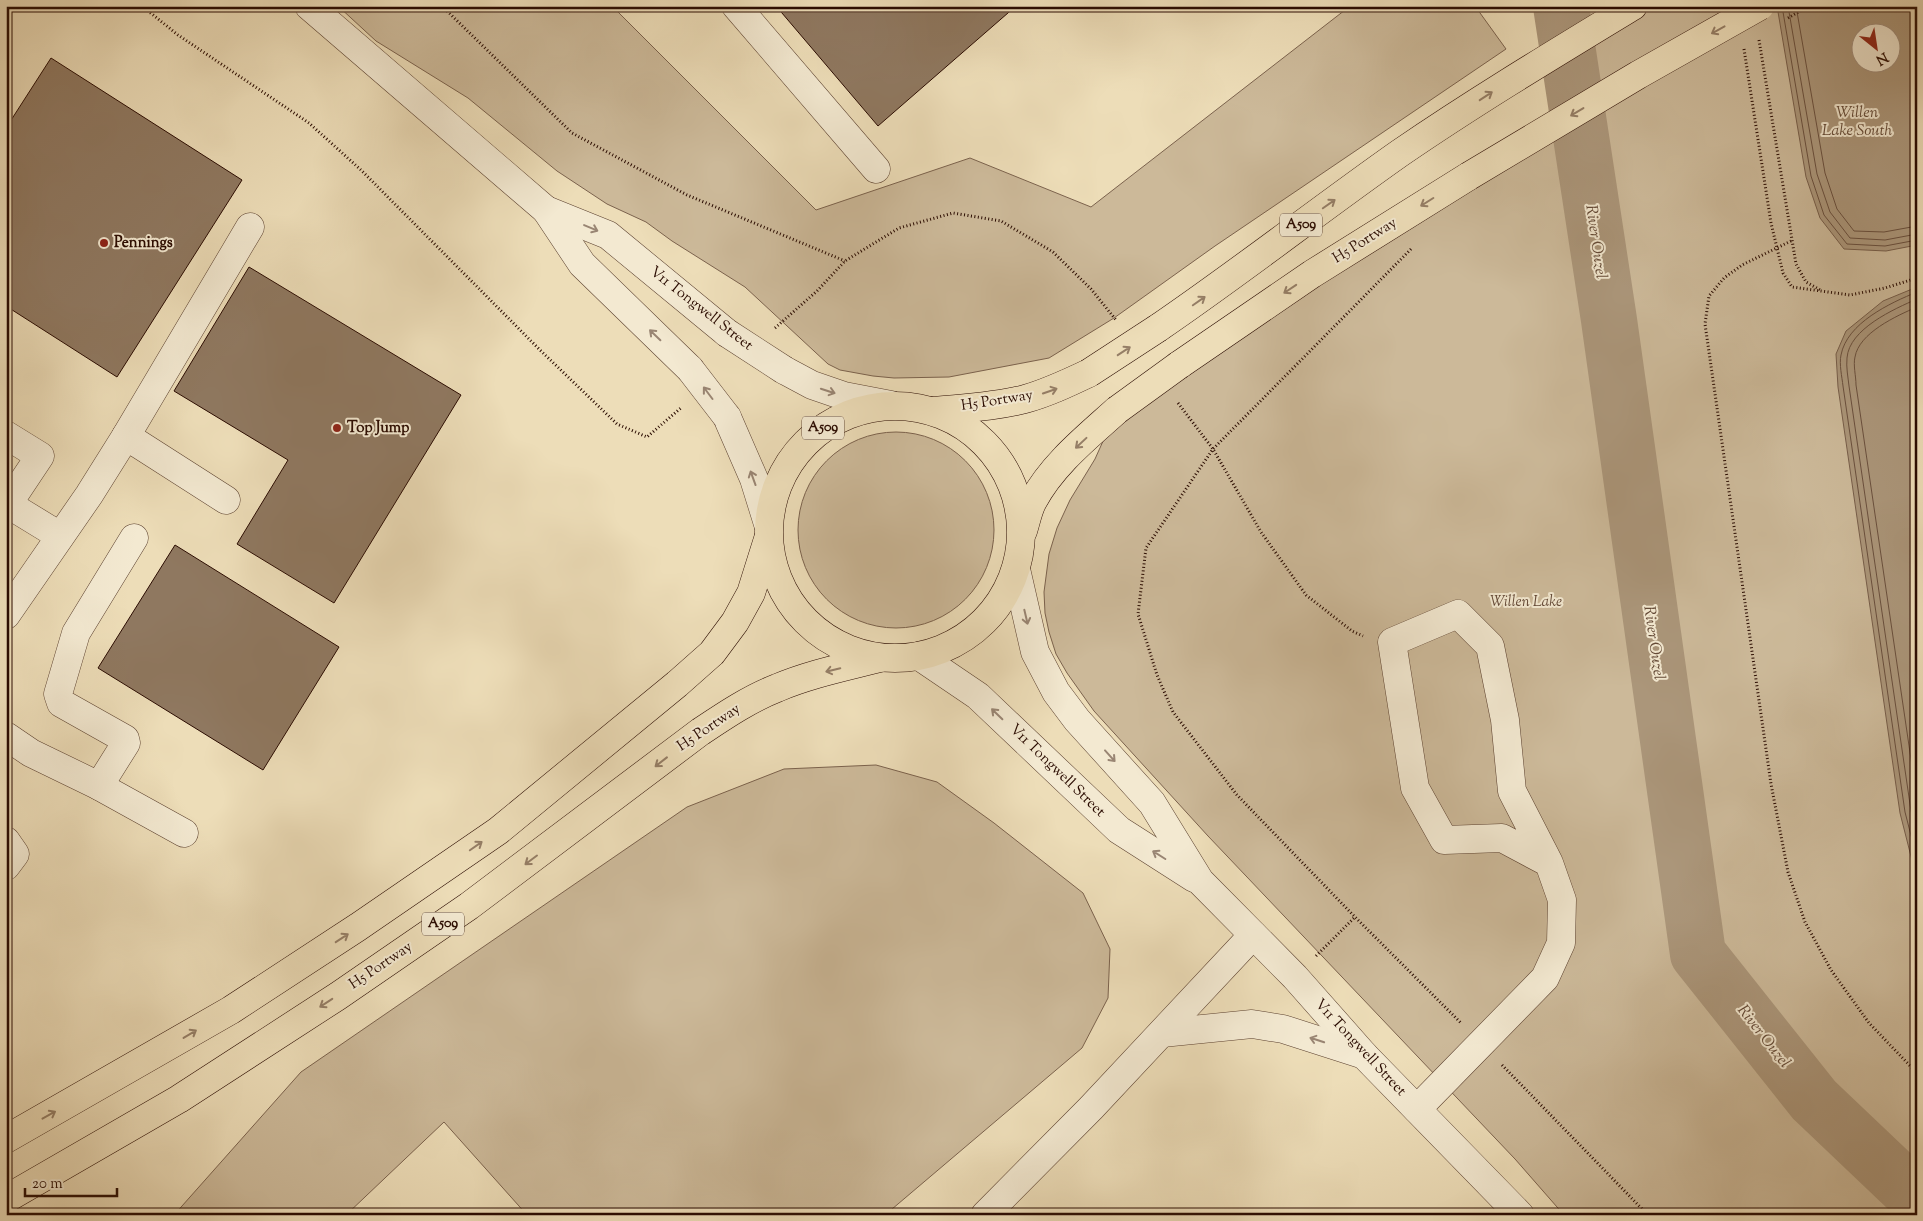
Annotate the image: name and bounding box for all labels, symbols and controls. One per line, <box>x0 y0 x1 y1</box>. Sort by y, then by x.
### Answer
north arrow <box>1850 22 1900 72</box>
one-way arrow <box>1711 26 1725 36</box>
text: N <box>1872 46 1891 69</box>
one-way arrow <box>1478 91 1492 101</box>
water label: Willen Lake South <box>1822 102 1892 143</box>
one-way arrow <box>1570 107 1585 117</box>
one-way arrow <box>1420 196 1434 207</box>
one-way arrow <box>1322 199 1336 209</box>
water label: River Ouzel <box>1578 203 1612 281</box>
street label: H5 Portway <box>1329 213 1402 269</box>
road number: A509 <box>1280 214 1322 236</box>
one-way arrow <box>583 224 598 234</box>
place label: Pennings <box>114 233 173 254</box>
marker: Pennings <box>98 237 110 249</box>
street label: V11 Tongwell Street <box>645 262 757 356</box>
one-way arrow <box>1283 284 1297 294</box>
one-way arrow <box>1191 296 1205 306</box>
one-way arrow <box>649 329 661 341</box>
one-way arrow <box>1116 346 1130 356</box>
street label: H5 Portway <box>960 385 1035 417</box>
one-way arrow <box>703 386 713 400</box>
one-way arrow <box>819 386 835 396</box>
one-way arrow <box>1041 386 1057 395</box>
road number: A509 <box>802 416 844 439</box>
place label: Top Jump <box>347 418 410 439</box>
marker: Top Jump <box>331 422 343 434</box>
one-way arrow <box>1074 437 1087 448</box>
one-way arrow <box>748 471 757 486</box>
park label: Willen Lake <box>1490 592 1562 613</box>
water label: River Ouzel <box>1636 604 1670 682</box>
one-way arrow <box>1022 608 1031 624</box>
one-way arrow <box>825 666 841 675</box>
street label: H5 Portway <box>673 699 745 757</box>
one-way arrow <box>991 708 1003 720</box>
street label: V11 Tongwell Street <box>1004 720 1110 822</box>
one-way arrow <box>1104 749 1115 762</box>
one-way arrow <box>654 757 667 768</box>
one-way arrow <box>468 841 482 851</box>
one-way arrow <box>1152 850 1166 860</box>
one-way arrow <box>524 855 538 865</box>
road number: A509 <box>422 912 464 936</box>
one-way arrow <box>334 933 348 943</box>
street label: H5 Portway <box>345 937 417 995</box>
street label: V11 Tongwell Street <box>1309 995 1411 1101</box>
one-way arrow <box>319 998 333 1009</box>
water label: River Ouzel <box>1731 1001 1795 1073</box>
one-way arrow <box>182 1029 196 1039</box>
one-way arrow <box>1310 1035 1326 1045</box>
one-way arrow <box>41 1110 55 1120</box>
scale bar <box>25 1166 118 1198</box>
text: 20 m <box>32 1174 63 1195</box>

